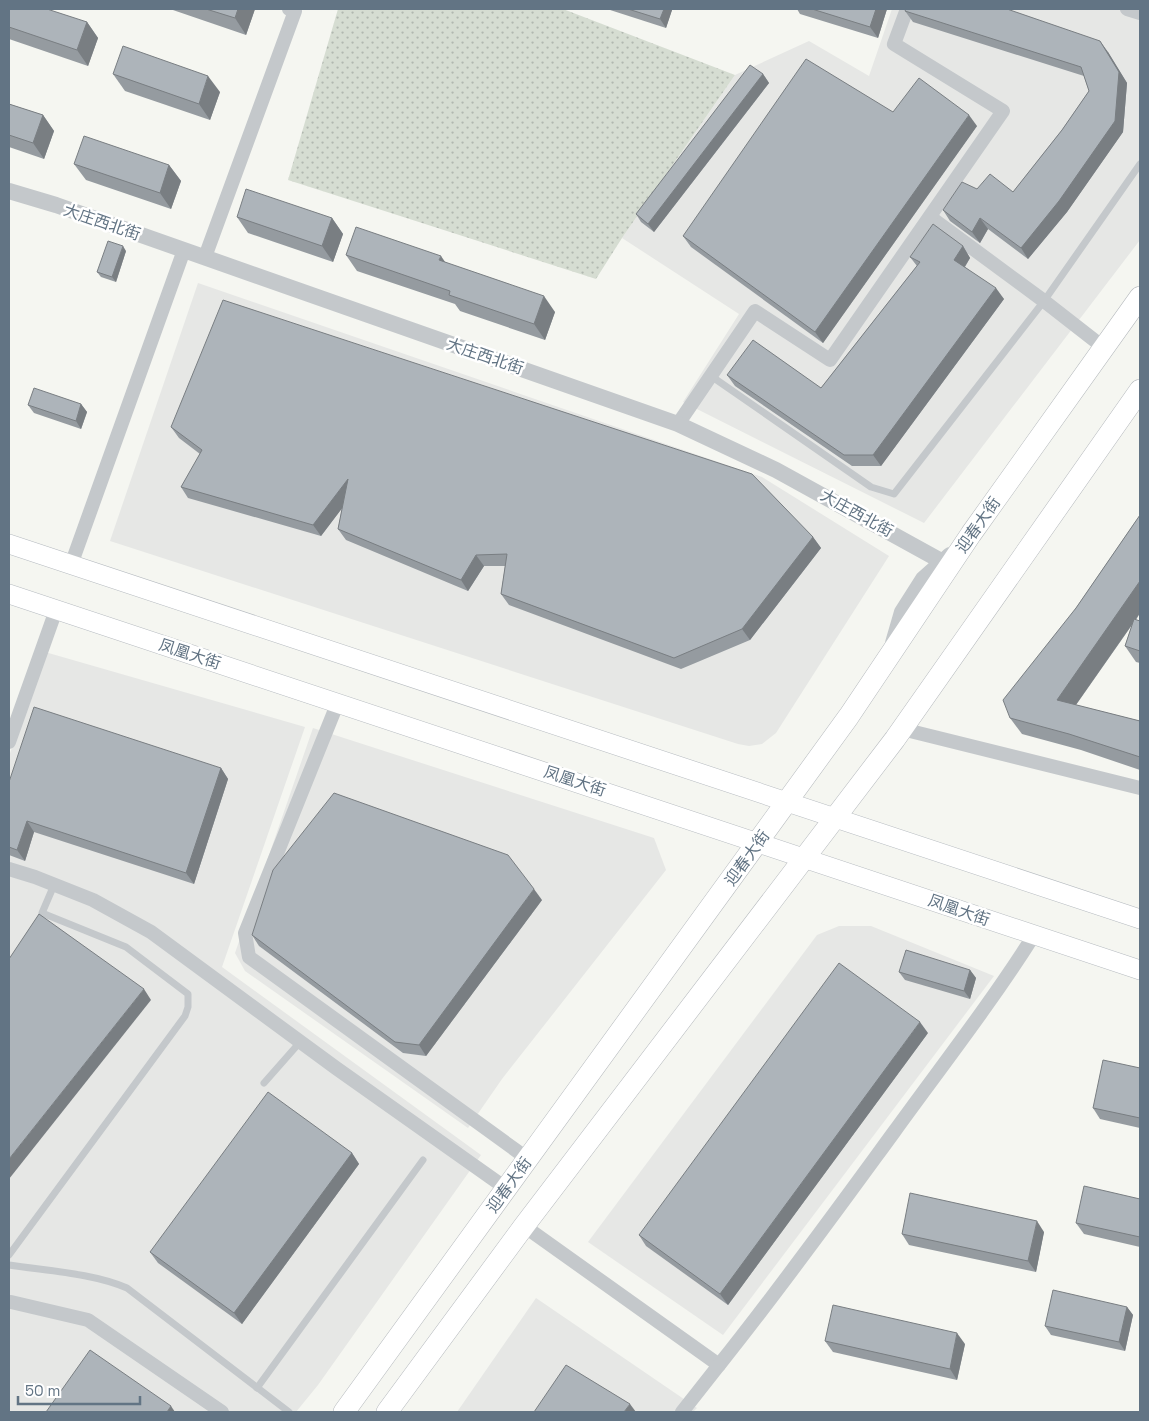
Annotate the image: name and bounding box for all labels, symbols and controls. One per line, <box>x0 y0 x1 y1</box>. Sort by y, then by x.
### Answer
street label: 大庄西北街 <box>61 199 143 245</box>
street label: 大庄西北街 <box>444 333 526 379</box>
street label: 大庄西北街 <box>817 484 897 542</box>
street label: 迎春大街 <box>951 493 1005 557</box>
street label: 凤凰大街 <box>156 634 224 674</box>
street label: 凤凰大街 <box>541 761 609 801</box>
street label: 迎春大街 <box>720 826 774 890</box>
street label: 凤凰大街 <box>925 890 993 930</box>
street label: 迎春大街 <box>482 1153 536 1217</box>
scale bar <box>18 1374 140 1406</box>
text: 50 m <box>25 1381 60 1400</box>

